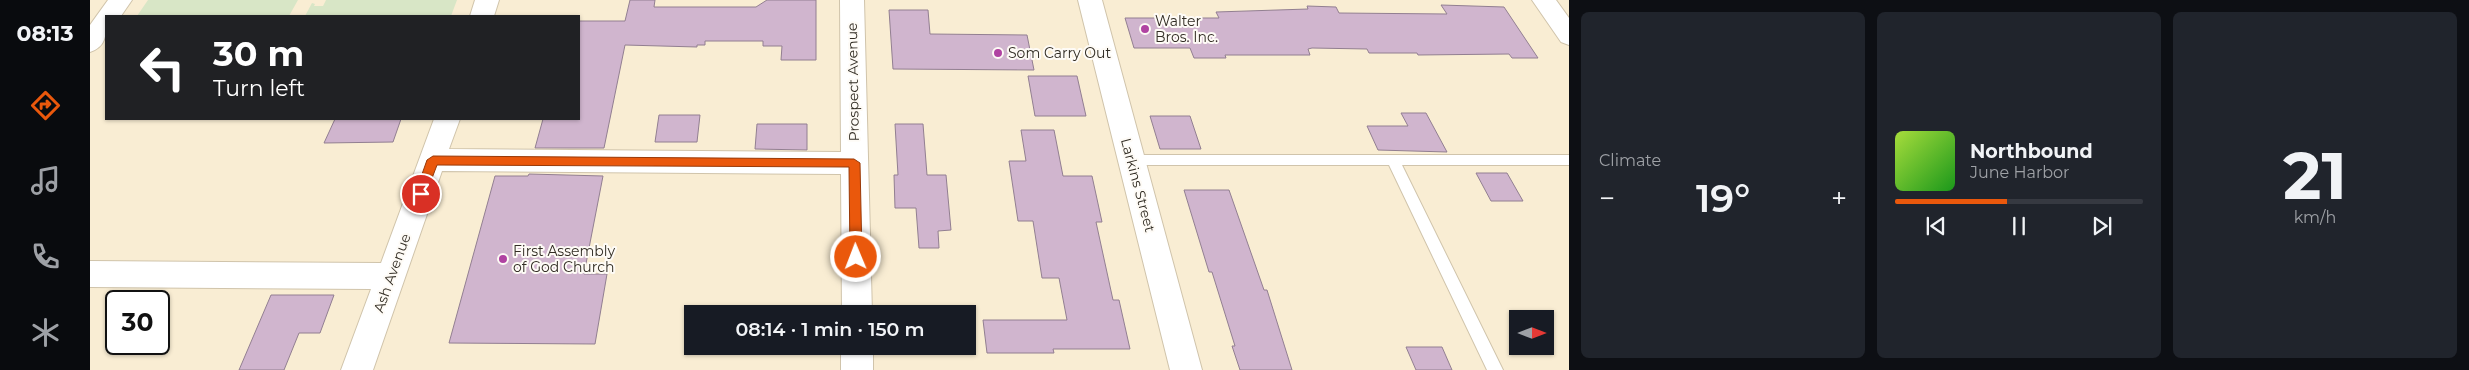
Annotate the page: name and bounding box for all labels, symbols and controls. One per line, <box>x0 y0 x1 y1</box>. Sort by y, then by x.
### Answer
place label: Walter Bros. Inc. <box>1155 12 1218 46</box>
text: 08:13 <box>17 20 73 47</box>
street label: Prospect Avenue <box>843 22 863 142</box>
marker: Walter Bros. Inc. <box>1139 23 1151 35</box>
text: 30 m <box>213 32 304 75</box>
icon: left <box>130 35 195 100</box>
place label: Som Carry Out <box>1008 44 1111 62</box>
marker: Som Carry Out <box>992 47 1004 59</box>
text: Turn left <box>213 75 305 102</box>
icon: directions <box>28 88 63 123</box>
street label: Larkins Street <box>1117 136 1159 234</box>
text: 21 <box>2283 136 2347 215</box>
text: Northbound <box>1970 140 2093 163</box>
text: Climate <box>1599 151 1661 170</box>
icon: music <box>28 163 63 198</box>
text: June Harbor <box>1970 163 2069 182</box>
pin <box>400 173 442 215</box>
text: 19° <box>1696 175 1750 222</box>
icon: arrive <box>407 180 435 208</box>
text: − <box>1599 181 1615 215</box>
text: + <box>1831 181 1847 215</box>
text: km/h <box>2294 208 2336 227</box>
icon: previous <box>1922 212 1950 240</box>
icon: pause <box>2005 212 2033 240</box>
icon: next <box>2088 212 2116 240</box>
position arrow <box>829 230 881 282</box>
street label: Ash Avenue <box>369 231 415 315</box>
icon: phone <box>28 239 63 274</box>
place label: First Assembly of God Church <box>513 242 616 276</box>
marker: First Assembly of God Church <box>497 253 509 265</box>
speed limit sign: 30 <box>105 290 170 355</box>
north arrow <box>1509 310 1554 355</box>
map controls <box>1509 310 1554 355</box>
icon: climate <box>28 315 63 350</box>
text: 08:14 · 1 min · 150 m <box>735 318 925 341</box>

